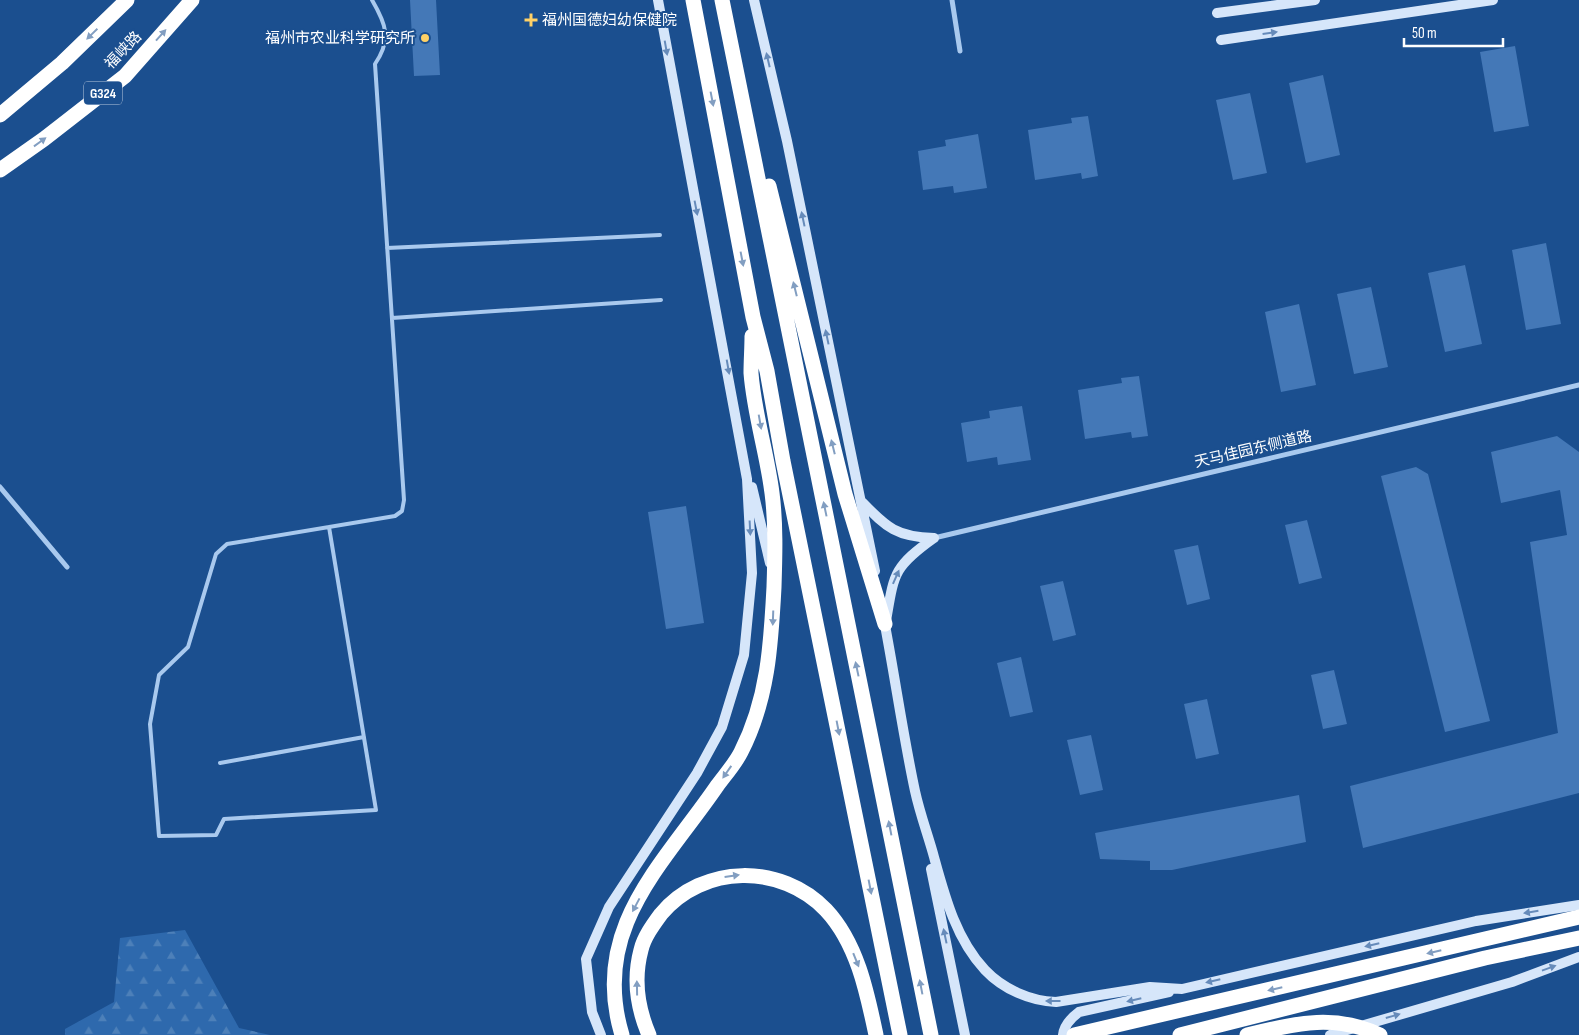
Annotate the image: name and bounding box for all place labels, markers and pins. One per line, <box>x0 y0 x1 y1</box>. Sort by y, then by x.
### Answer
place label: 福州国德妇幼保健院 <box>542 11 677 30</box>
marker: 福州国德妇幼保健院 <box>524 13 538 27</box>
place label: 福州市农业科学研究所 <box>265 29 415 48</box>
marker: 福州市农业科学研究所 <box>419 32 431 44</box>

